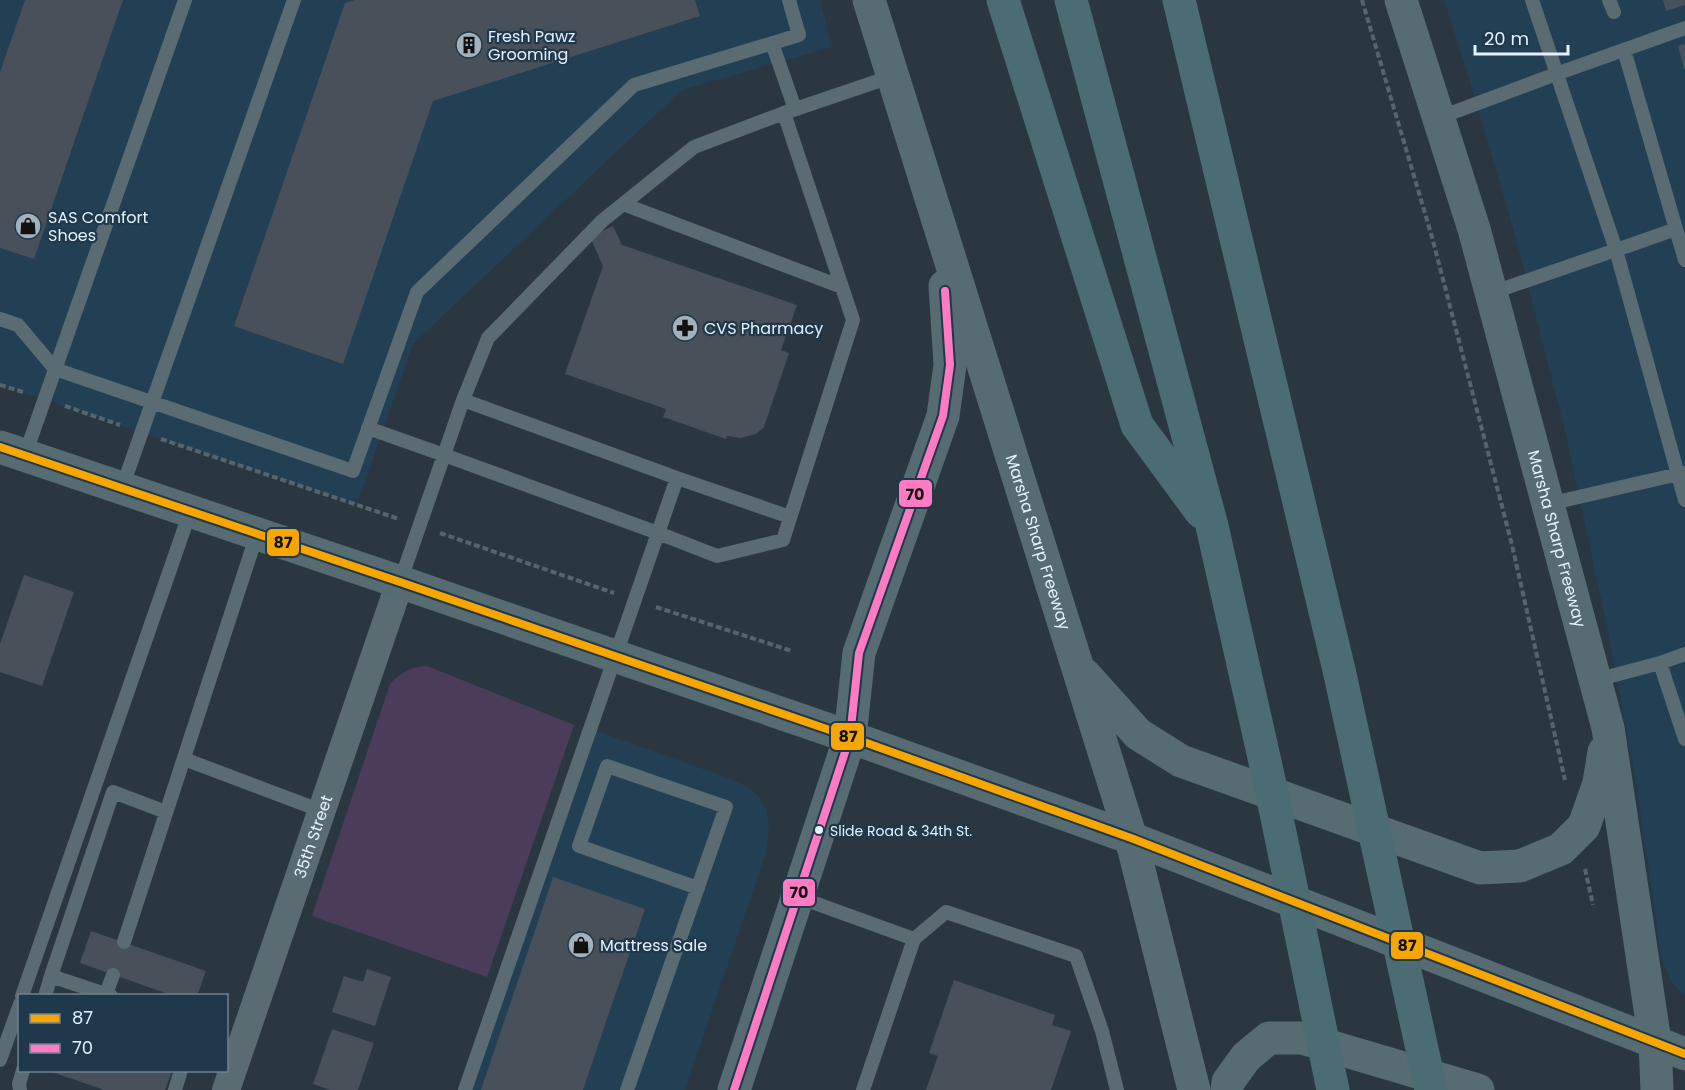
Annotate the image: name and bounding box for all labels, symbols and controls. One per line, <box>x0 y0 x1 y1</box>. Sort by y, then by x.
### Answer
scale bar <box>1475 18 1568 56</box>
place label: Fresh Pawz Grooming <box>488 25 575 66</box>
text: 20 m <box>1484 26 1529 51</box>
building icon: Fresh Pawz Grooming <box>454 30 484 60</box>
place label: SAS Comfort Shoes <box>48 206 148 247</box>
shop icon: SAS Comfort Shoes <box>13 211 43 241</box>
pharmacy icon: CVS Pharmacy <box>670 313 700 343</box>
place label: CVS Pharmacy <box>704 317 823 340</box>
street label: Marsha Sharp Freeway <box>1522 448 1591 630</box>
street label: Marsha Sharp Freeway <box>1000 452 1076 633</box>
line badge: 70 <box>898 479 933 508</box>
text: 70 <box>906 483 925 506</box>
line badge: 87 <box>266 528 300 557</box>
text: 87 <box>274 531 293 554</box>
line badge: 87 <box>830 722 865 751</box>
text: 87 <box>839 725 858 748</box>
street label: 35th Street <box>288 792 338 881</box>
place label: Slide Road & 34th St. <box>830 821 972 841</box>
marker: Slide Road & 34th St. <box>813 824 825 836</box>
line badge: 70 <box>782 878 816 907</box>
text: 70 <box>790 881 809 904</box>
shop icon: Mattress Sale <box>566 930 596 960</box>
line badge: 87 <box>1390 931 1424 960</box>
place label: Mattress Sale <box>600 934 707 957</box>
text: 87 <box>1398 934 1417 957</box>
legend <box>18 994 228 1072</box>
text: 87 <box>72 1005 93 1030</box>
text: 70 <box>72 1035 93 1060</box>

